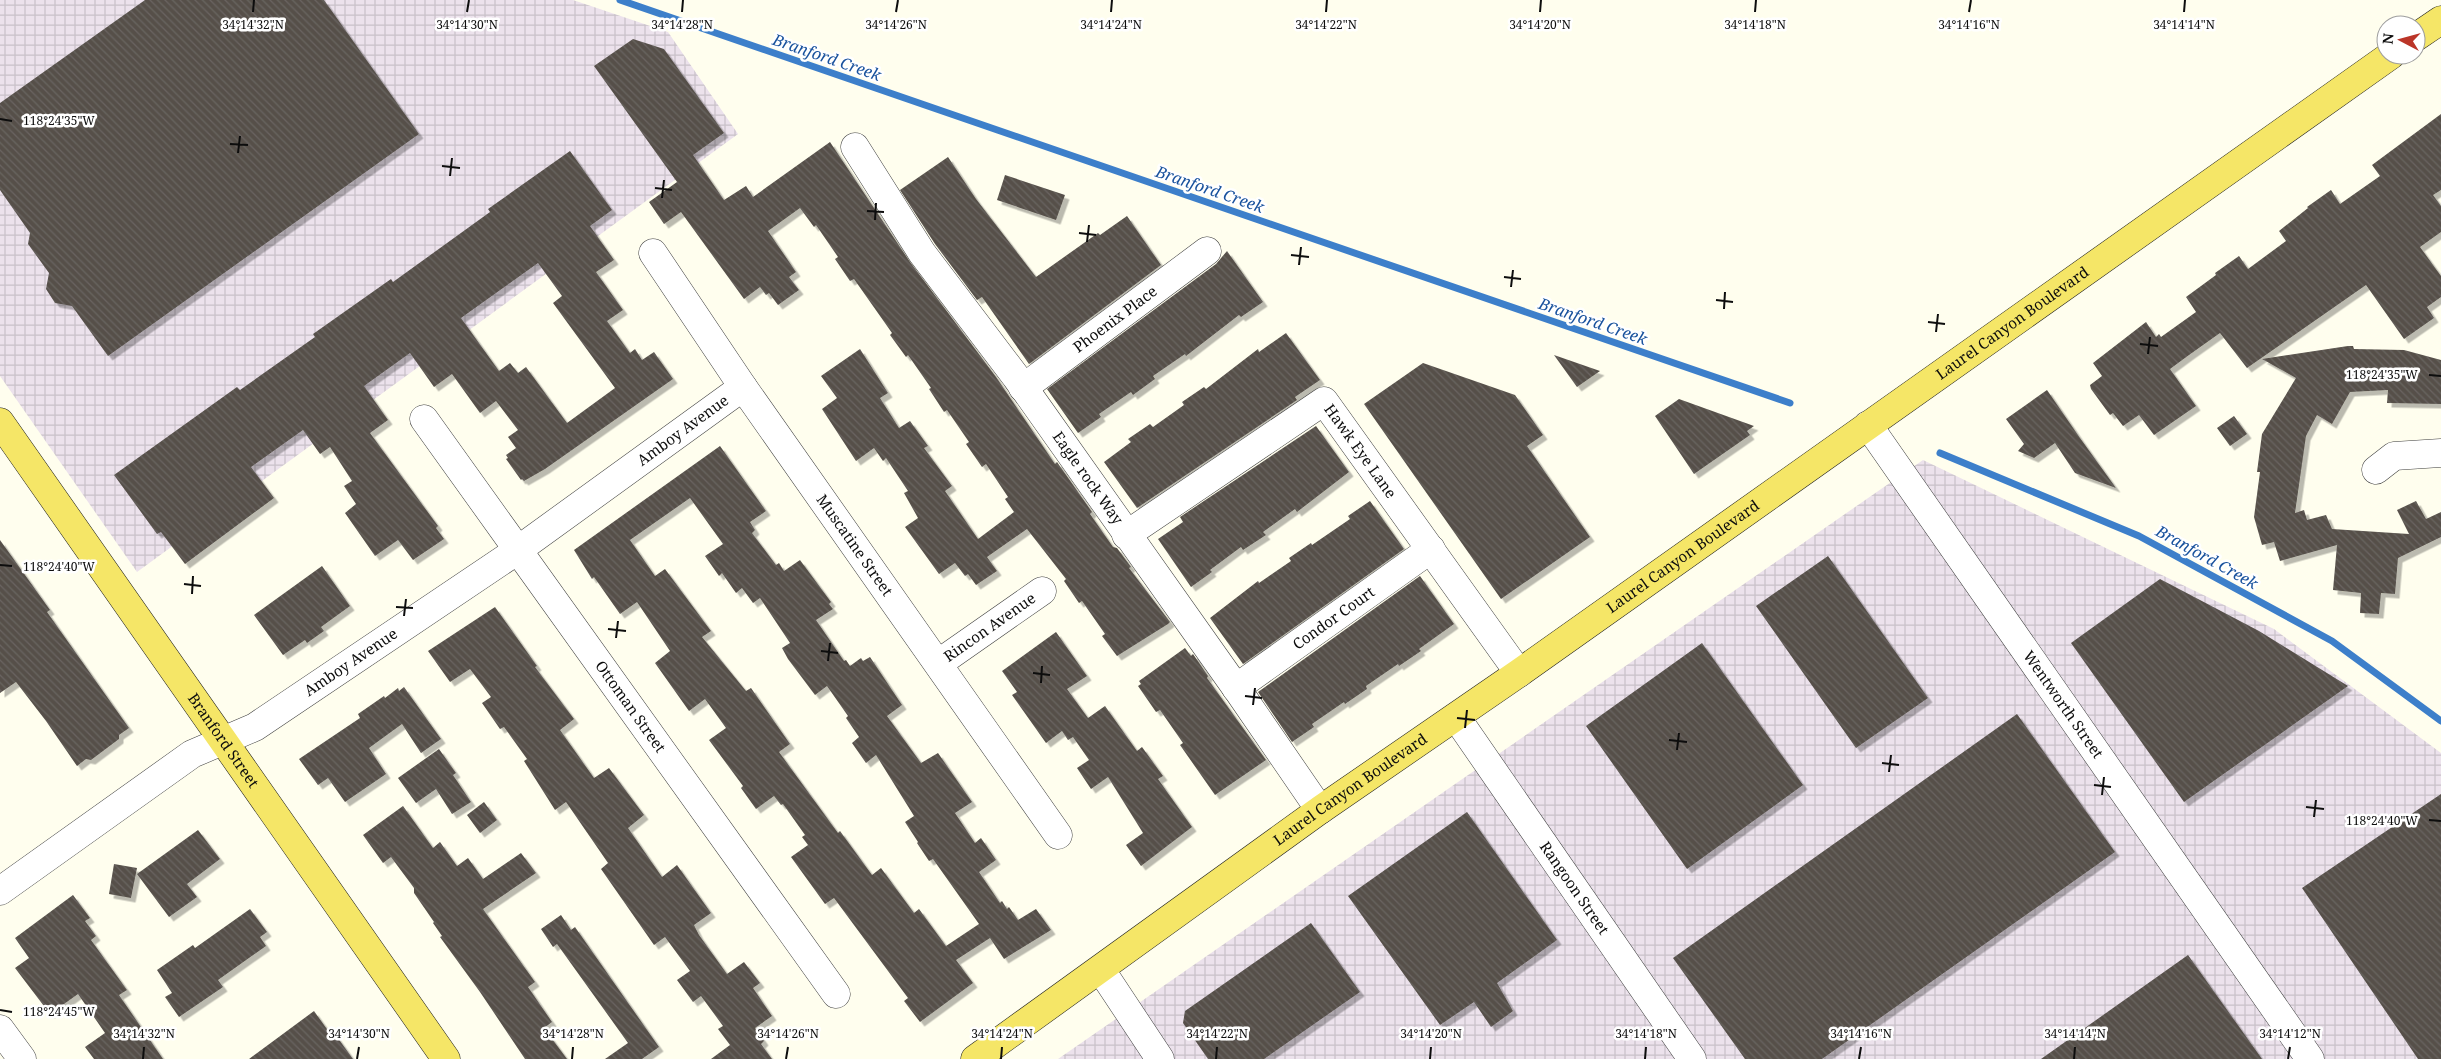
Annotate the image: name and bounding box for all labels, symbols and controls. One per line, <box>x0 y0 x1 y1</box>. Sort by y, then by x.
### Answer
north arrow <box>2376 15 2426 65</box>
text: 34°14'32"N <box>222 16 284 33</box>
text: 34°14'30"N <box>436 16 498 33</box>
text: 34°14'28"N <box>651 16 713 33</box>
text: 34°14'26"N <box>865 16 927 33</box>
text: 34°14'24"N <box>1080 16 1142 33</box>
text: 34°14'22"N <box>1295 16 1357 33</box>
text: 34°14'20"N <box>1509 16 1571 33</box>
text: 34°14'18"N <box>1724 16 1786 33</box>
text: 34°14'16"N <box>1938 16 2000 33</box>
text: 34°14'14"N <box>2153 16 2215 33</box>
water label: Branford Creek <box>769 28 885 86</box>
text: N <box>2378 32 2398 45</box>
text: 118°24'35"W <box>23 112 95 129</box>
water label: Branford Creek <box>1152 160 1268 218</box>
street label: Laurel Canyon Boulevard <box>1932 261 2092 383</box>
street label: Phoenix Place <box>1069 281 1161 356</box>
water label: Branford Creek <box>1535 292 1651 350</box>
text: 118°24'35"W <box>2346 366 2418 383</box>
street label: Amboy Avenue <box>633 390 732 470</box>
street label: Hawk Eye Lane <box>1320 400 1401 502</box>
street label: Eagle rock Way <box>1049 427 1129 529</box>
street label: Muscatine Street <box>813 490 898 600</box>
street label: Laurel Canyon Boulevard <box>1602 495 1763 617</box>
water label: Branford Creek <box>2151 519 2263 595</box>
text: 118°24'40"W <box>23 558 95 575</box>
street label: Condor Court <box>1288 581 1378 654</box>
street label: Rincon Avenue <box>939 588 1039 666</box>
street label: Amboy Avenue <box>300 623 401 700</box>
street label: Wentworth Street <box>2019 646 2108 762</box>
street label: Ottoman Street <box>591 656 671 756</box>
street label: Branford Street <box>184 689 264 791</box>
street label: Laurel Canyon Boulevard <box>1269 728 1431 849</box>
text: 118°24'40"W <box>2346 812 2418 829</box>
street label: Rangoon Street <box>1536 837 1614 938</box>
text: 118°24'45"W <box>23 1003 95 1020</box>
text: 34°14'32"N <box>113 1025 175 1042</box>
text: 34°14'30"N <box>328 1025 390 1042</box>
text: 34°14'28"N <box>542 1025 604 1042</box>
text: 34°14'26"N <box>757 1025 819 1042</box>
text: 34°14'24"N <box>971 1025 1033 1042</box>
text: 34°14'22"N <box>1186 1025 1248 1042</box>
text: 34°14'20"N <box>1400 1025 1462 1042</box>
text: 34°14'18"N <box>1615 1025 1677 1042</box>
text: 34°14'16"N <box>1830 1025 1892 1042</box>
text: 34°14'14"N <box>2044 1025 2106 1042</box>
text: 34°14'12"N <box>2259 1025 2321 1042</box>

